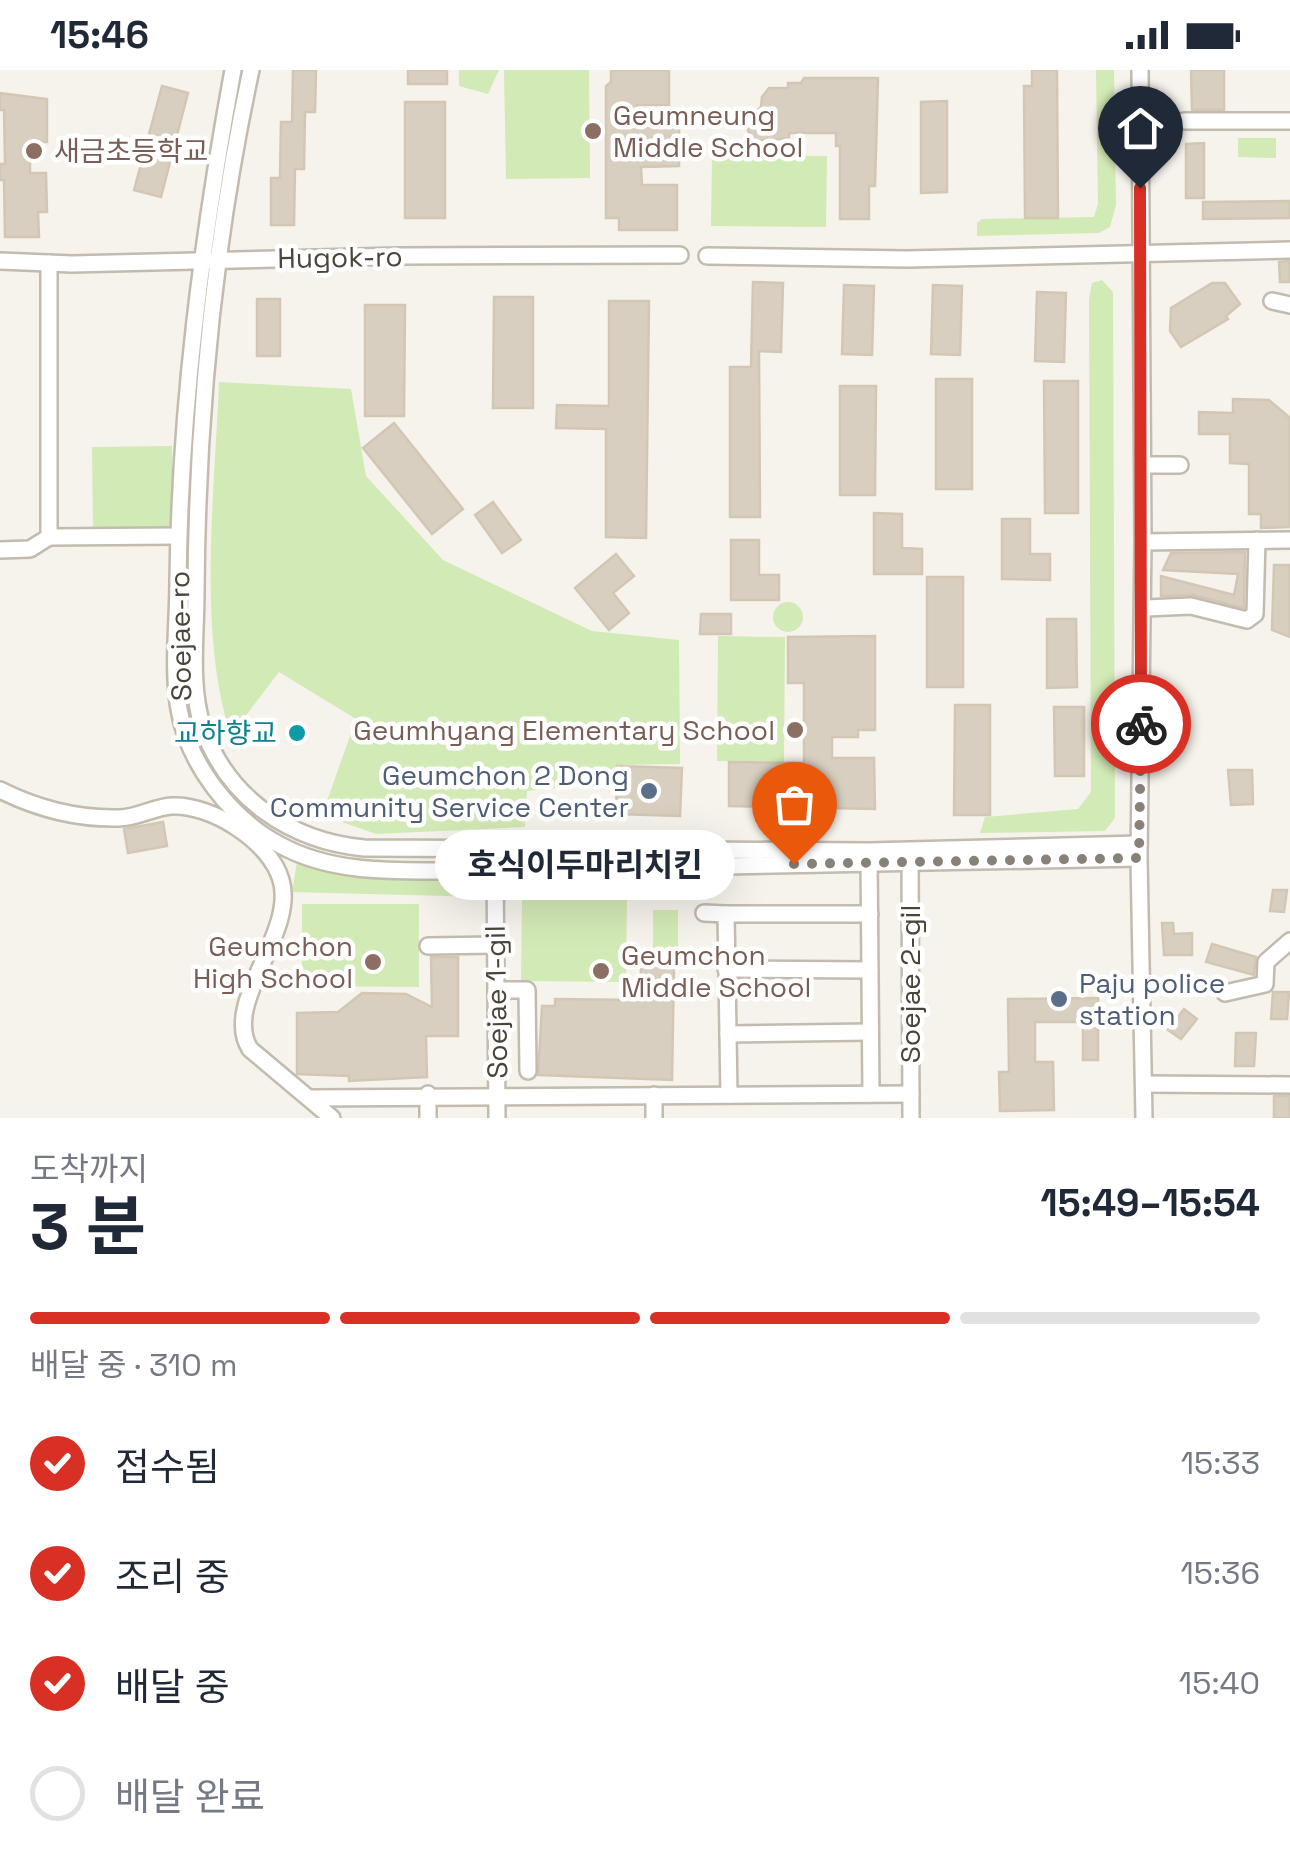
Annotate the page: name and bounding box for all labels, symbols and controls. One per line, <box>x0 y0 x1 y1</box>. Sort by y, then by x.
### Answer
text: 15:46 <box>50 11 149 59</box>
pin <box>1098 86 1183 189</box>
place label: Geumneung Middle School <box>613 97 803 165</box>
icon: home <box>1113 101 1168 156</box>
marker: Geumneung Middle School <box>582 120 604 142</box>
place label: 새금초등학교 <box>54 133 209 169</box>
marker: 새금초등학교 <box>23 140 45 162</box>
street label: Hugok-ro <box>277 238 403 276</box>
street label: Soejae-ro <box>161 571 199 701</box>
courier <box>1091 674 1191 774</box>
icon: bike <box>1114 697 1169 752</box>
place label: Geumhyang Elementary School <box>353 712 775 748</box>
place label: 교하향교 <box>174 715 277 751</box>
marker: Geumhyang Elementary School <box>784 719 806 741</box>
marker: 교하향교 <box>286 722 308 744</box>
place label: Geumchon 2 Dong Community Service Center <box>270 757 629 825</box>
pin <box>752 762 837 865</box>
icon: bag <box>767 777 822 832</box>
marker: Geumchon 2 Dong Community Service Center <box>638 780 660 802</box>
callout: 호식이두마리치킨 <box>434 829 734 899</box>
text: 호식이두마리치킨 <box>467 845 703 885</box>
street label: Soejae 2-gil <box>892 905 928 1063</box>
street label: Soejae 1-gil <box>477 925 515 1079</box>
place label: Geumchon High School <box>193 928 353 996</box>
place label: Geumchon Middle School <box>621 937 811 1005</box>
marker: Geumchon High School <box>362 951 384 973</box>
marker: Geumchon Middle School <box>590 960 612 982</box>
place label: Paju police station <box>1079 965 1225 1033</box>
marker: Paju police station <box>1048 988 1070 1010</box>
text: 도착까지 <box>30 1149 148 1189</box>
text: 15:49–15:54 <box>1041 1179 1260 1227</box>
text: 3 분 <box>30 1185 146 1268</box>
text: 배달 중 · 310 m <box>30 1345 237 1385</box>
icon: check <box>30 1436 85 1491</box>
text: 접수됨 <box>115 1443 220 1491</box>
text: 15:33 <box>1181 1443 1260 1483</box>
icon: check <box>30 1546 85 1601</box>
text: 조리 중 <box>115 1553 230 1601</box>
text: 15:36 <box>1180 1553 1260 1593</box>
icon: check <box>30 1656 85 1711</box>
text: 배달 중 <box>115 1663 230 1711</box>
text: 15:40 <box>1179 1663 1260 1703</box>
text: 배달 완료 <box>115 1773 265 1821</box>

